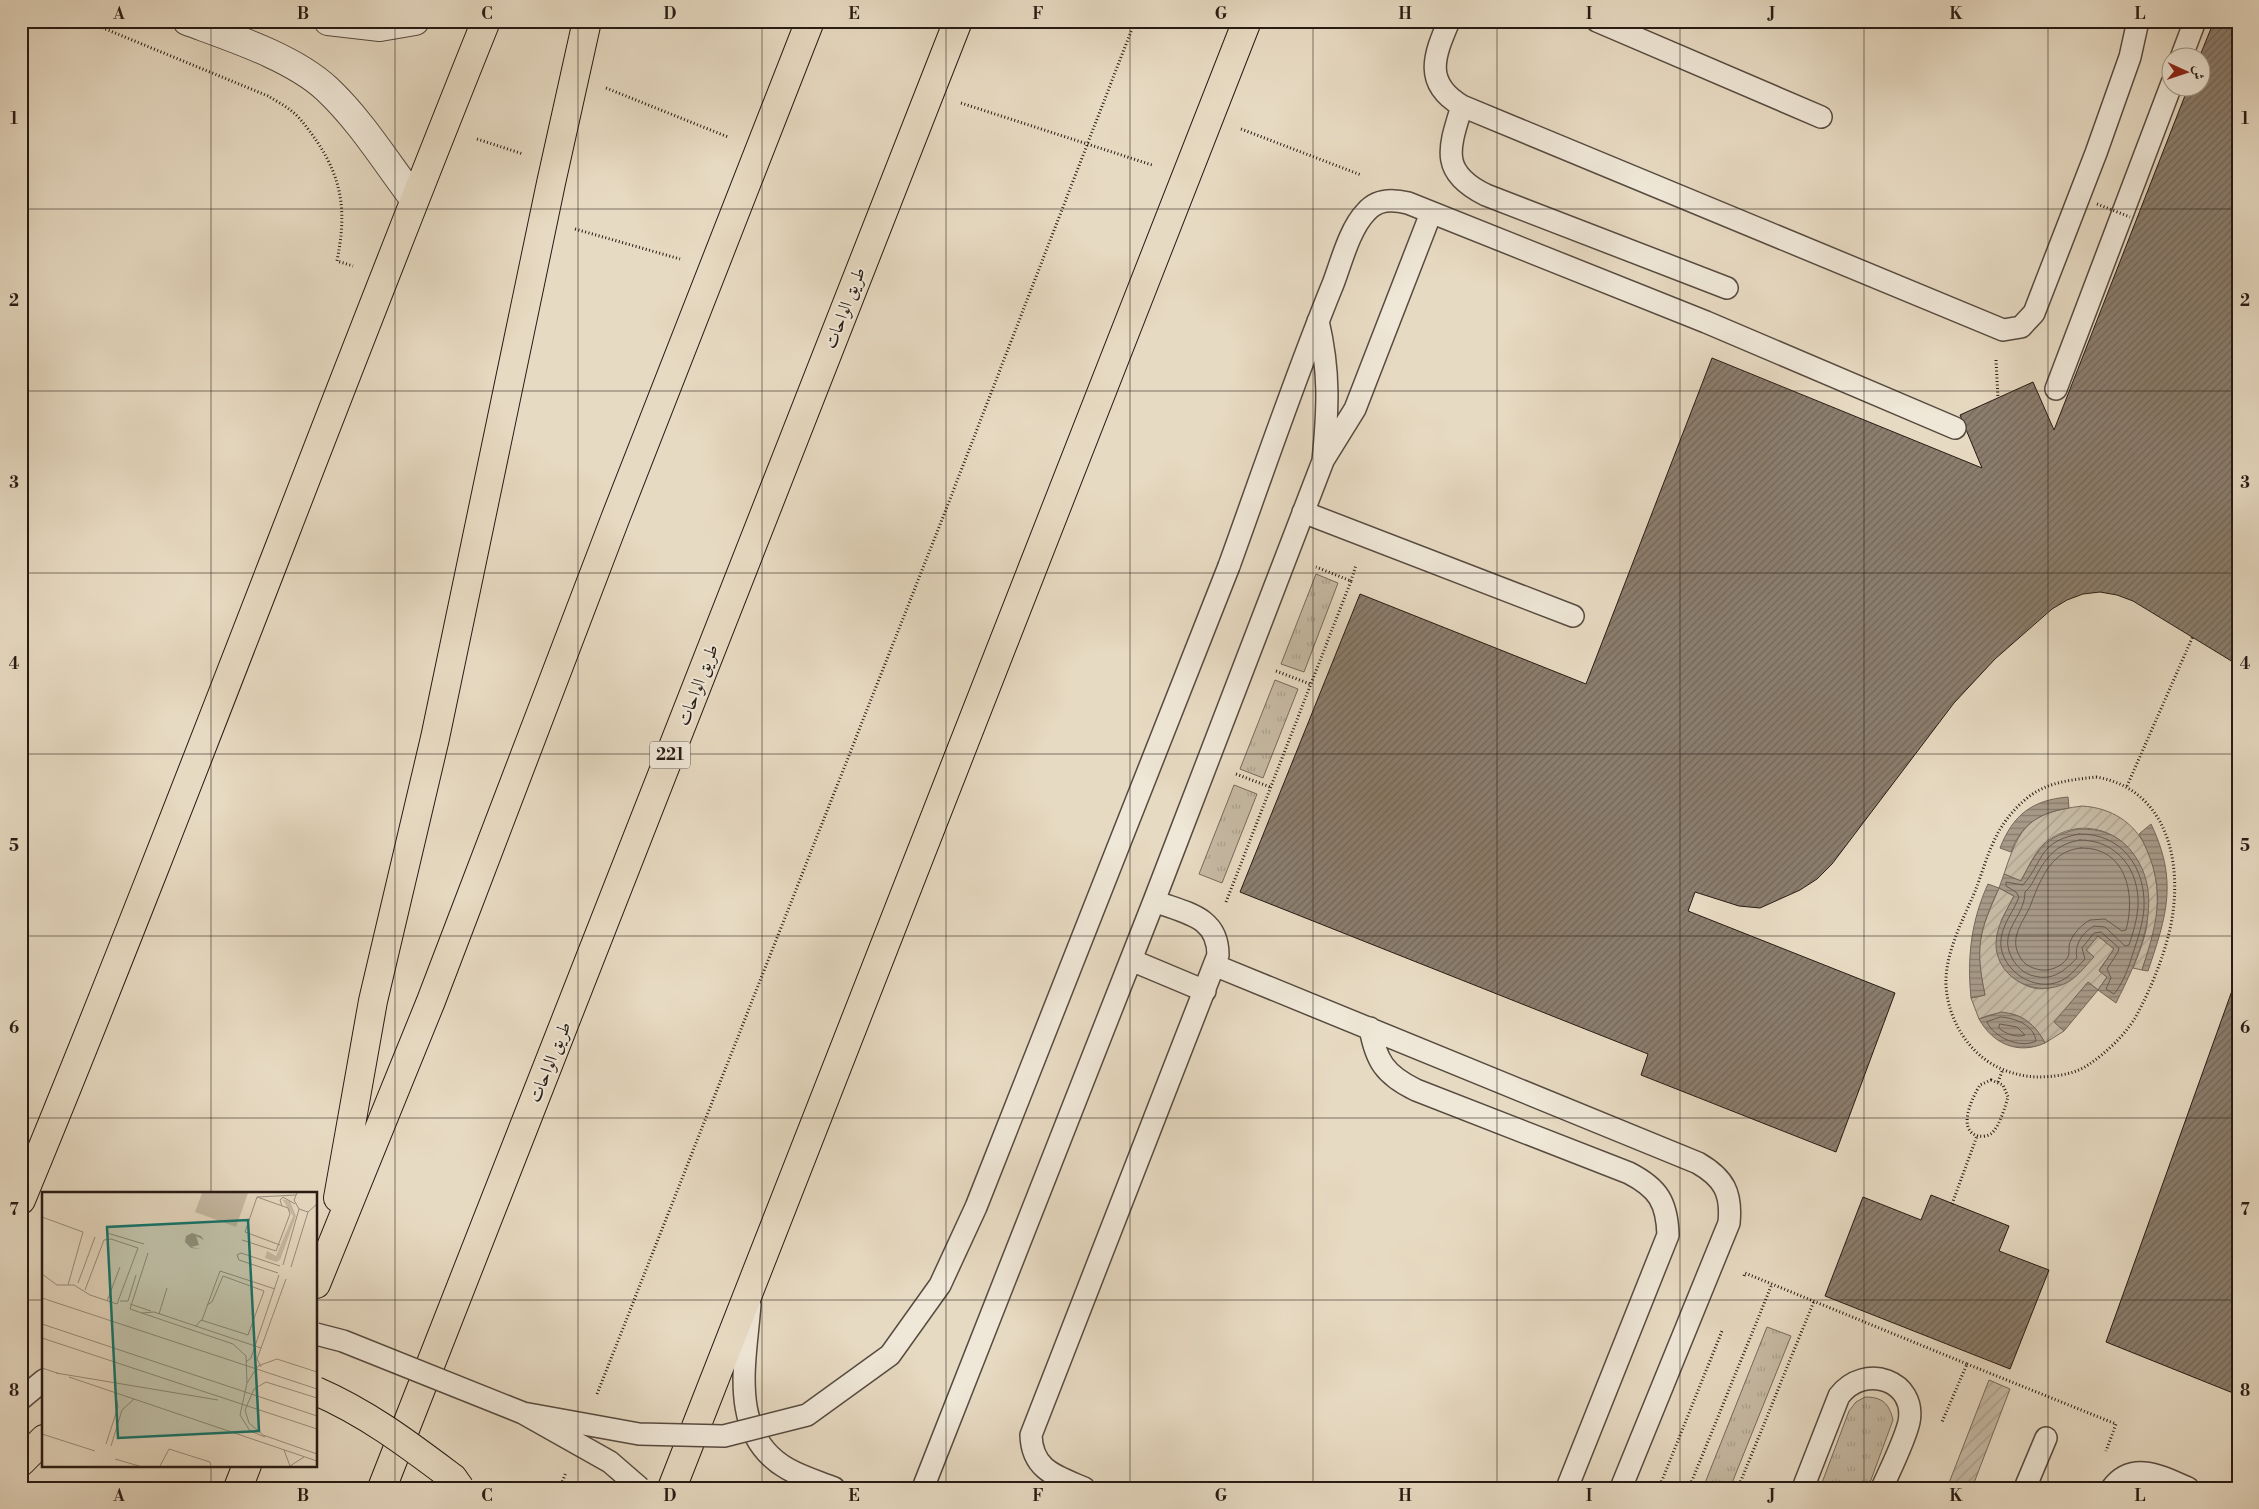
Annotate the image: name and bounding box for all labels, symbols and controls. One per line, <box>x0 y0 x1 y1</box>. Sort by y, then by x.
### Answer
text: A <box>112 4 125 24</box>
text: B <box>297 4 309 24</box>
text: C <box>481 4 493 24</box>
text: D <box>664 4 677 24</box>
text: E <box>848 4 860 24</box>
text: F <box>1032 4 1044 24</box>
text: G <box>1215 4 1228 24</box>
text: H <box>1398 4 1412 24</box>
text: I <box>1586 4 1592 24</box>
text: J <box>1767 4 1775 24</box>
text: K <box>1950 4 1964 24</box>
text: L <box>2135 4 2146 24</box>
north arrow <box>2162 48 2212 98</box>
text: ش <box>2189 65 2207 80</box>
text: 1 <box>10 109 18 129</box>
text: 1 <box>2241 109 2249 129</box>
street label: طريق الواحات <box>819 264 871 352</box>
text: 2 <box>9 291 19 311</box>
text: 2 <box>2240 291 2250 311</box>
text: 3 <box>9 473 19 493</box>
text: 3 <box>2240 473 2250 493</box>
street label: طريق الواحات <box>672 641 724 729</box>
text: 4 <box>9 654 20 674</box>
text: 4 <box>2240 654 2251 674</box>
road number: 221 <box>650 742 690 768</box>
text: 5 <box>9 836 19 856</box>
text: 5 <box>2240 836 2250 856</box>
text: 6 <box>9 1018 19 1038</box>
street label: طريق الواحات <box>523 1018 577 1106</box>
text: 6 <box>2240 1018 2250 1038</box>
inset map <box>42 1192 318 1466</box>
text: 7 <box>9 1200 19 1220</box>
text: 7 <box>2240 1200 2250 1220</box>
text: 8 <box>9 1381 19 1401</box>
text: 8 <box>2240 1381 2250 1401</box>
text: A <box>112 1486 125 1506</box>
text: B <box>297 1486 309 1506</box>
text: C <box>481 1486 493 1506</box>
text: D <box>664 1486 677 1506</box>
text: E <box>848 1486 860 1506</box>
text: F <box>1032 1486 1044 1506</box>
text: G <box>1215 1486 1228 1506</box>
text: H <box>1398 1486 1412 1506</box>
text: I <box>1586 1486 1592 1506</box>
text: J <box>1767 1486 1775 1506</box>
text: K <box>1950 1486 1964 1506</box>
text: L <box>2135 1486 2146 1506</box>

